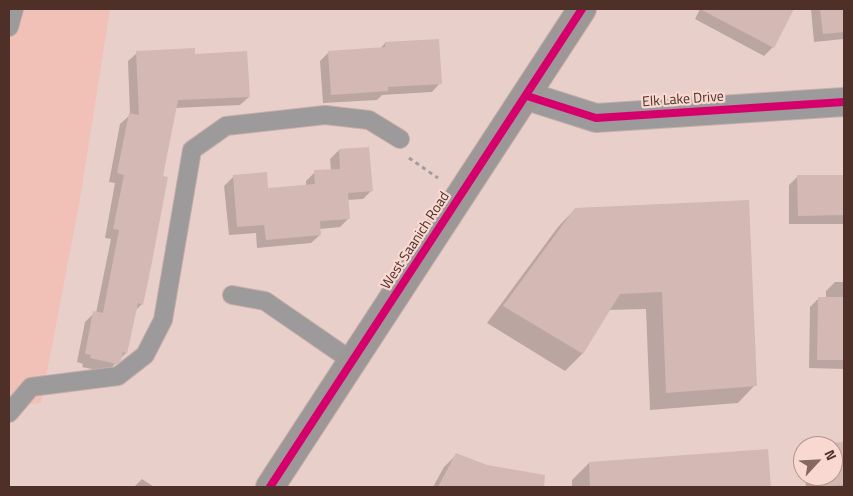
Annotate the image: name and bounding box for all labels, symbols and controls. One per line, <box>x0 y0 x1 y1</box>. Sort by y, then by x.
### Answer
street label: Elk Lake Drive <box>642 89 724 111</box>
street label: West Saanich Road <box>378 189 454 293</box>
north arrow <box>793 436 843 486</box>
text: N <box>820 446 843 464</box>

